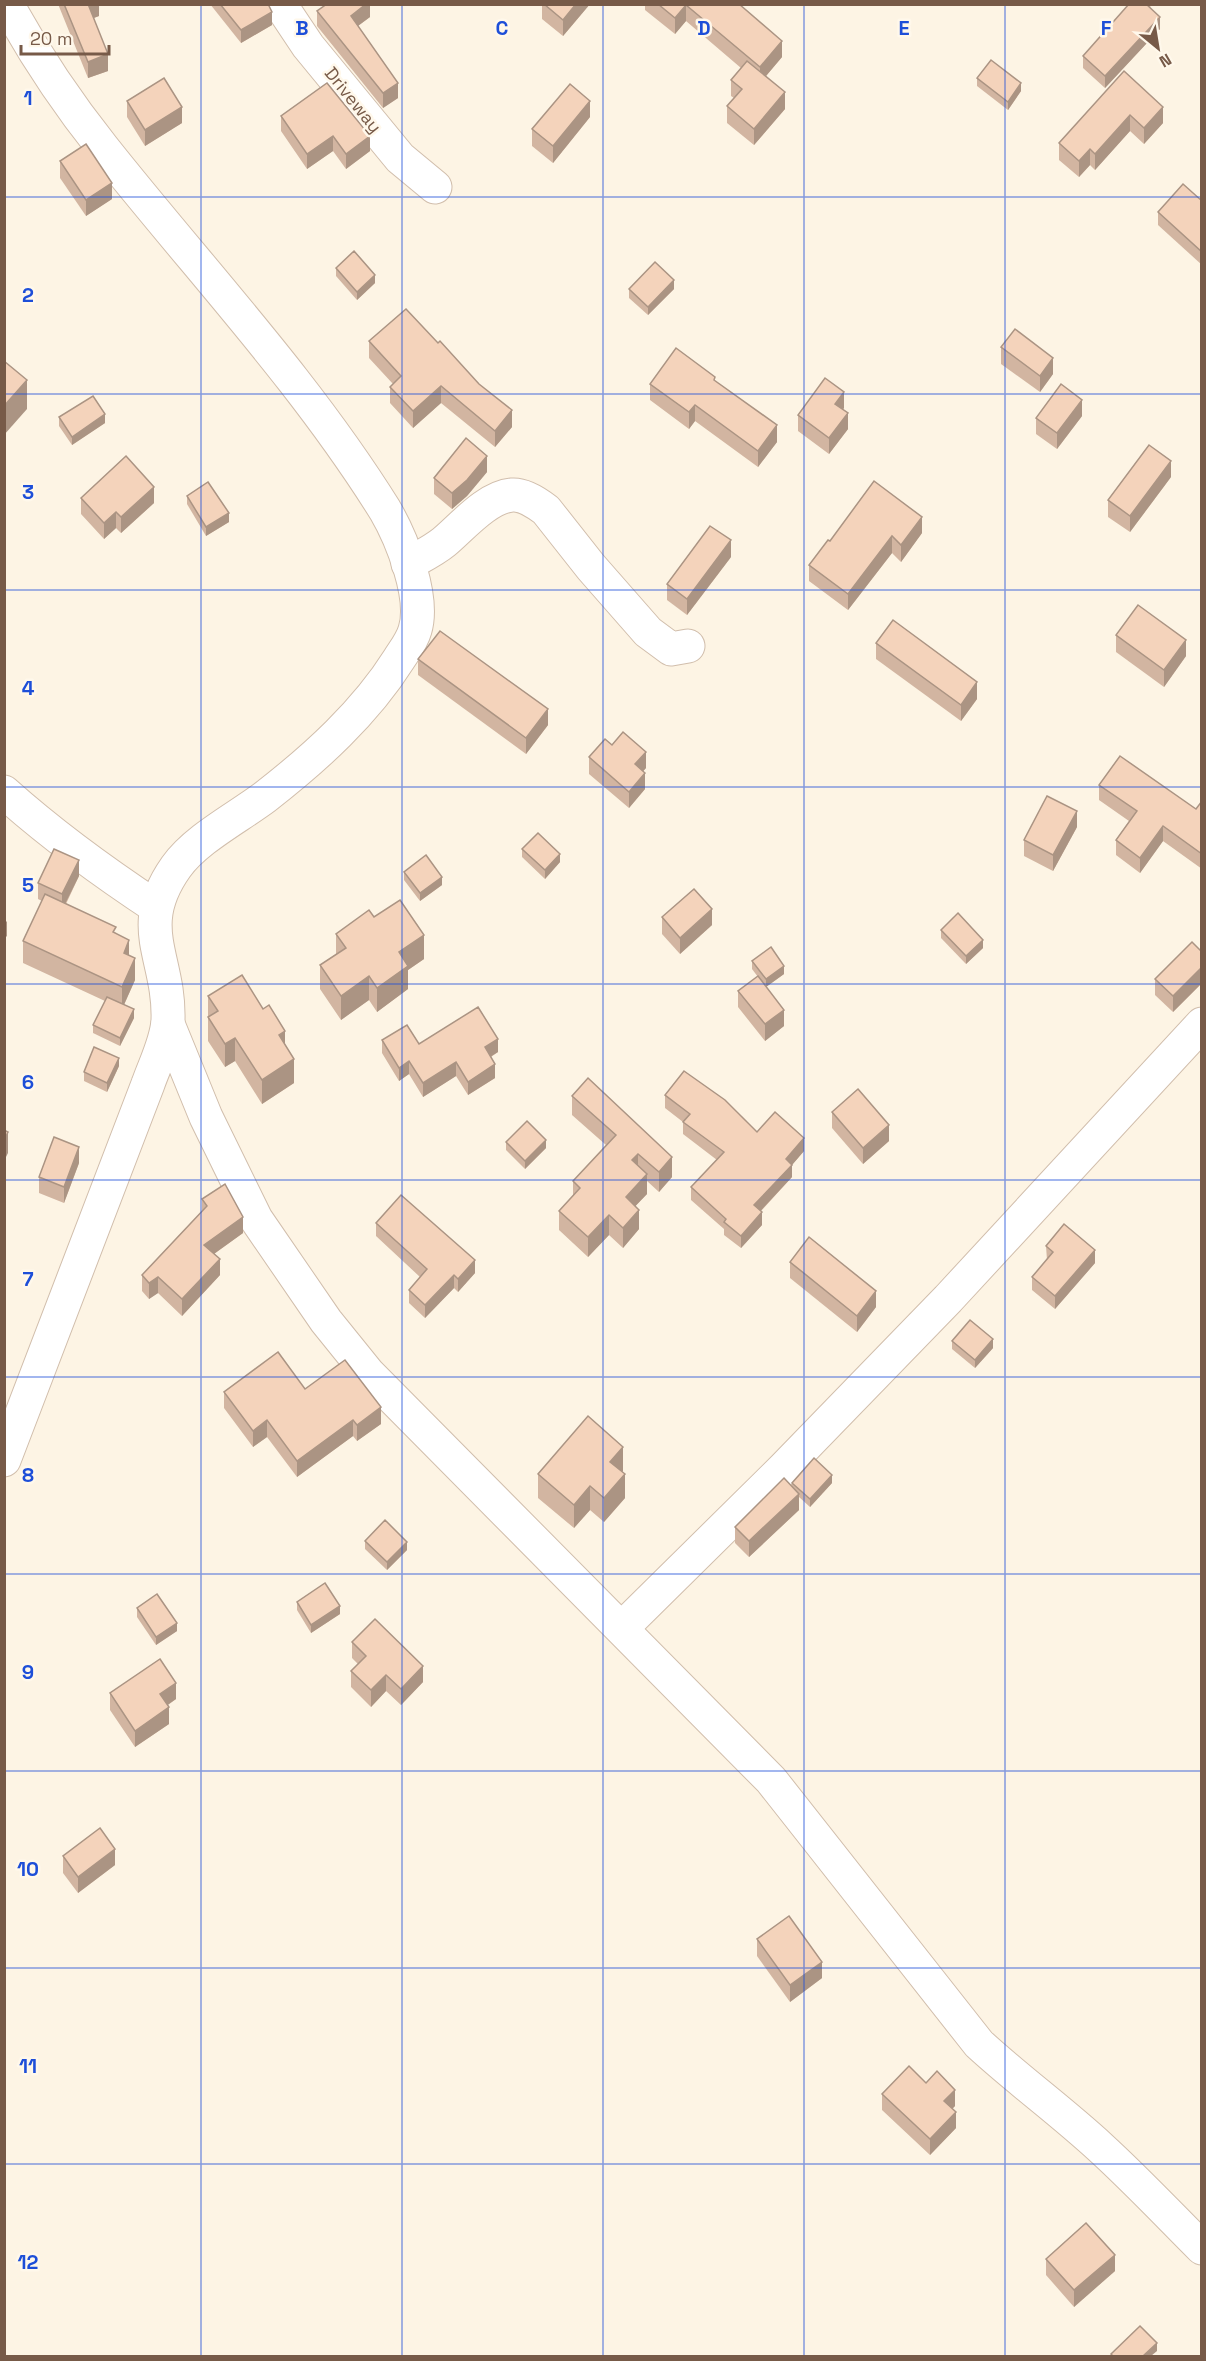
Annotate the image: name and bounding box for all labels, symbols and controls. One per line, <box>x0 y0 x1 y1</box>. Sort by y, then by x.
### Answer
text: B <box>295 15 309 41</box>
text: C <box>496 15 509 41</box>
text: D <box>697 15 711 41</box>
text: E <box>898 15 910 41</box>
text: F <box>1101 15 1112 41</box>
scale bar <box>21 18 110 56</box>
north arrow <box>1128 18 1188 78</box>
text: 20 m <box>30 27 73 50</box>
text: N <box>1155 49 1175 72</box>
street label: Driveway <box>320 62 387 137</box>
text: 1 <box>23 85 33 111</box>
text: 2 <box>22 282 34 308</box>
text: 3 <box>22 479 34 505</box>
text: 4 <box>22 675 35 701</box>
text: 5 <box>22 872 34 898</box>
text: 6 <box>22 1069 34 1095</box>
text: 7 <box>22 1266 34 1292</box>
text: 8 <box>22 1462 34 1488</box>
text: 9 <box>22 1659 34 1685</box>
text: 10 <box>17 1856 39 1882</box>
text: 11 <box>19 2053 37 2079</box>
text: 12 <box>18 2249 39 2275</box>

